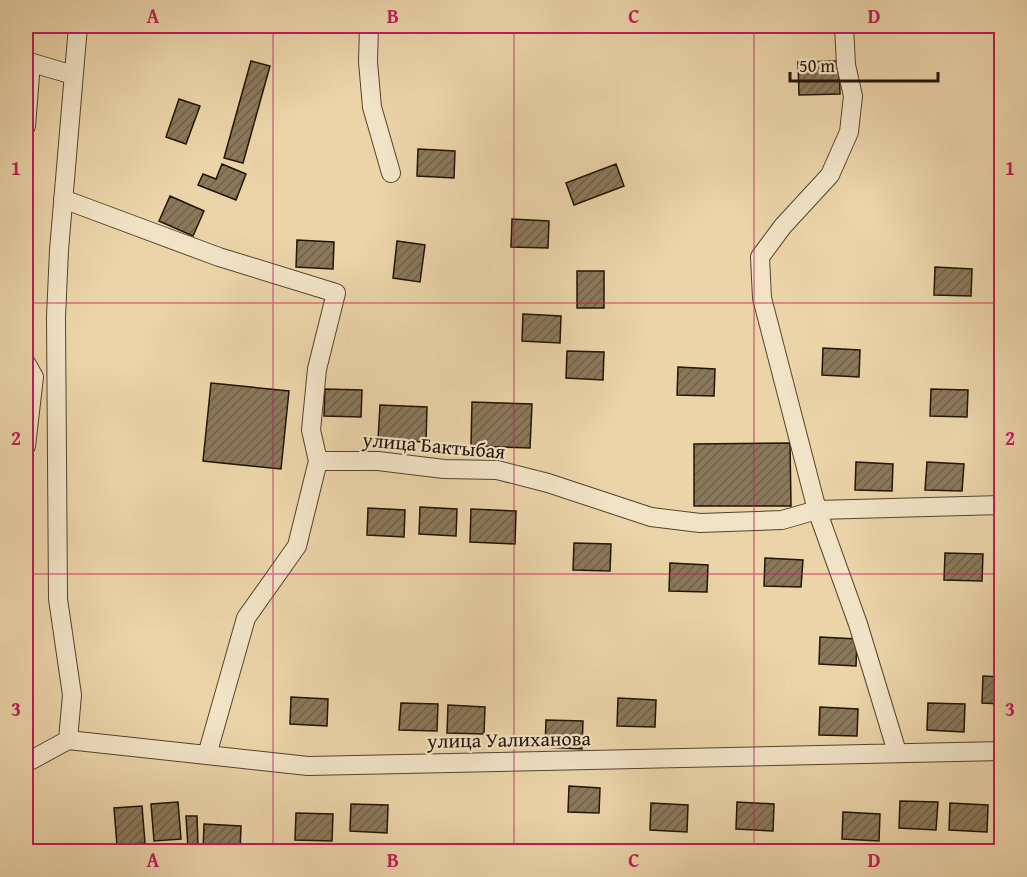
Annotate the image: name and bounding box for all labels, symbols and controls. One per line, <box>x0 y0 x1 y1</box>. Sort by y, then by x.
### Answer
text: A <box>147 1 160 30</box>
text: B <box>387 1 399 30</box>
text: C <box>628 1 640 30</box>
text: D <box>867 1 881 30</box>
scale bar <box>790 45 938 83</box>
text: 50 m <box>799 52 835 79</box>
text: 1 <box>11 153 21 182</box>
text: 1 <box>1005 153 1015 182</box>
text: 2 <box>11 423 21 452</box>
text: 2 <box>1005 423 1015 452</box>
street label: улица Бактыбая <box>360 424 507 466</box>
text: 3 <box>11 694 21 723</box>
text: 3 <box>1005 694 1015 723</box>
street label: улица Уалиханова <box>426 723 592 755</box>
text: A <box>147 845 160 874</box>
text: B <box>387 845 399 874</box>
text: C <box>628 845 640 874</box>
text: D <box>867 845 881 874</box>

